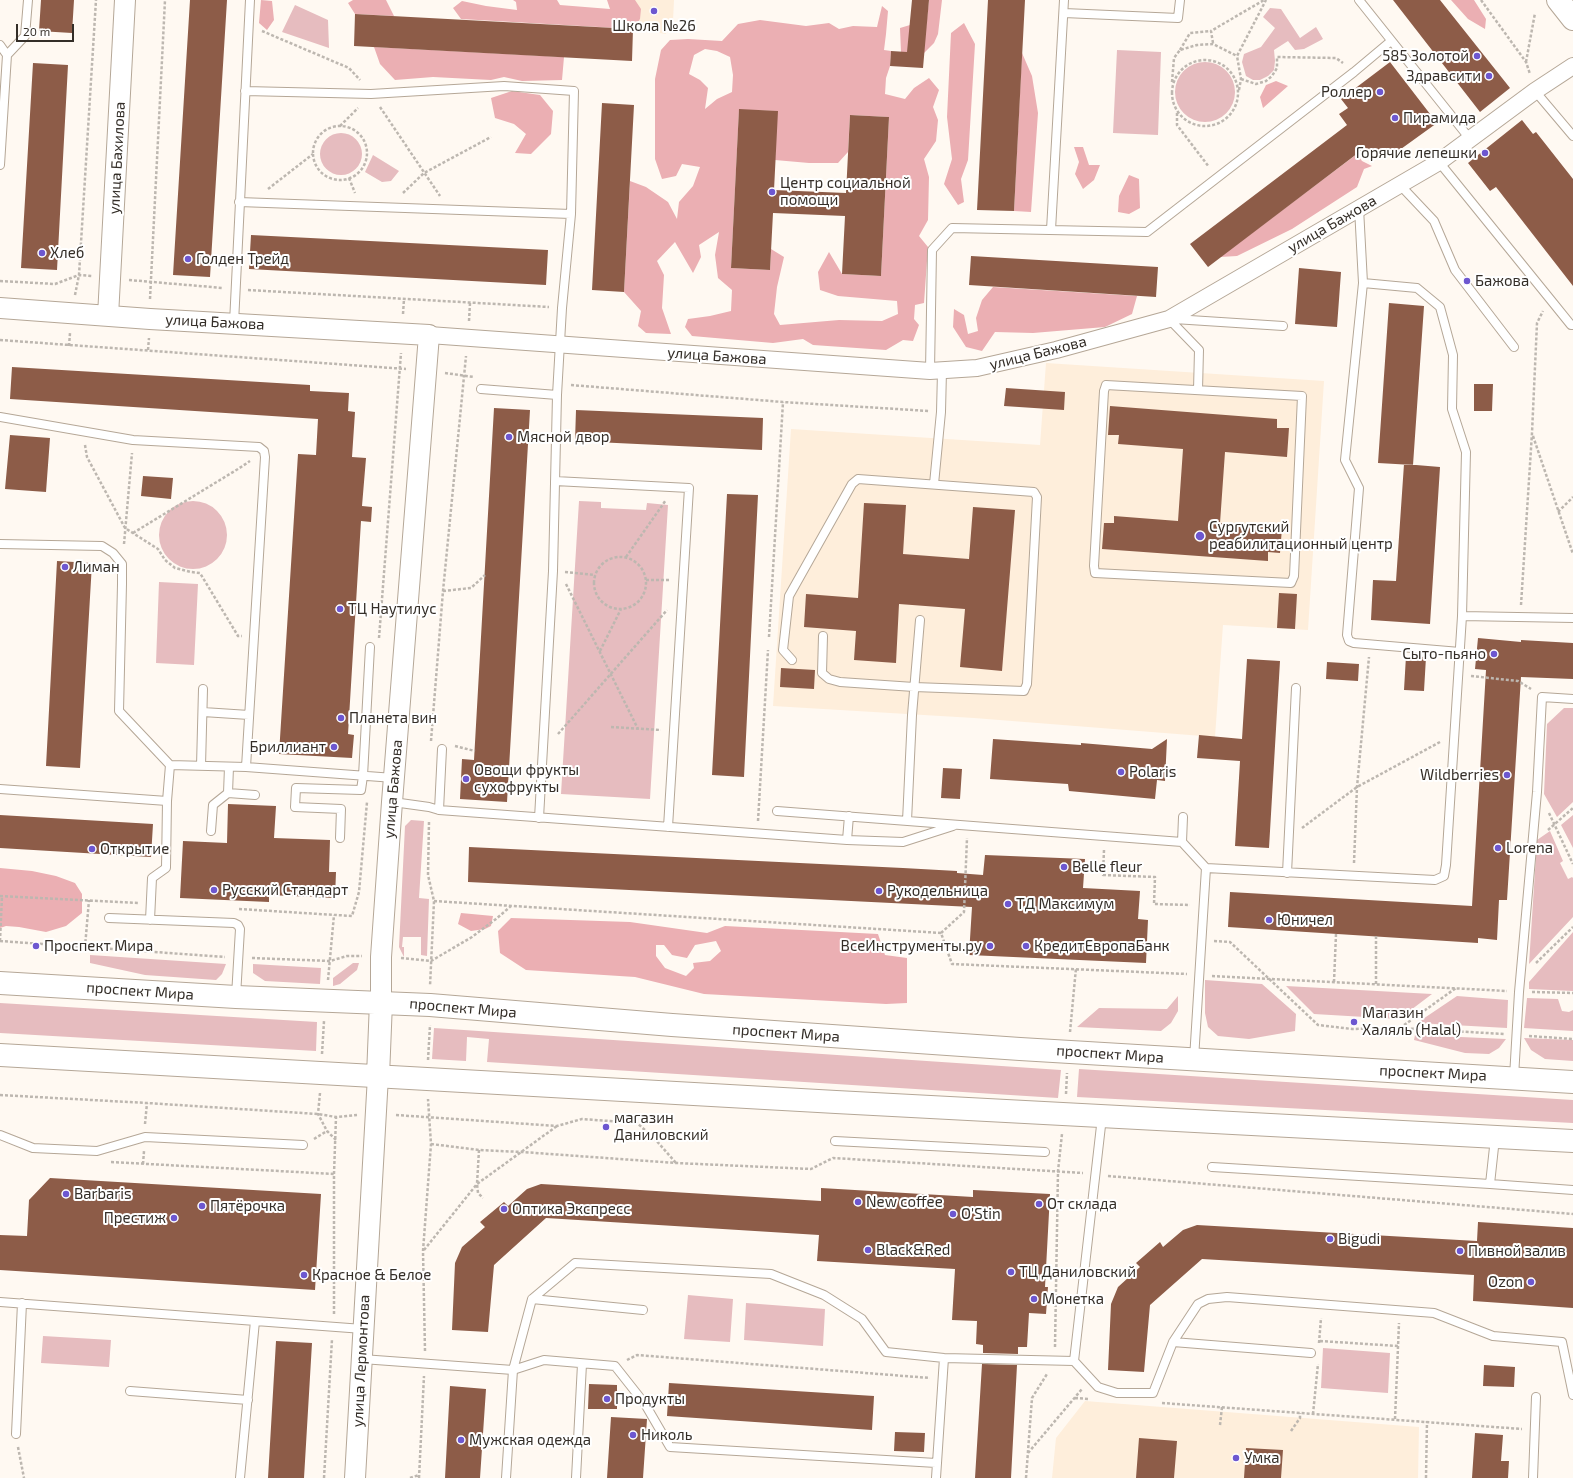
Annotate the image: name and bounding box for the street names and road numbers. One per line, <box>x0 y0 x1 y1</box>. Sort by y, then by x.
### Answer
street label: улица Бахилова <box>105 101 129 215</box>
street label: улица Бажова <box>1284 191 1380 257</box>
street label: улица Бажова <box>165 310 265 334</box>
street label: улица Бажова <box>988 332 1088 374</box>
street label: улица Бажова <box>667 344 767 368</box>
street label: улица Бажова <box>380 739 406 839</box>
street label: проспект Мира <box>86 978 194 1004</box>
street label: проспект Мира <box>409 994 517 1022</box>
street label: проспект Мира <box>732 1020 840 1046</box>
street label: проспект Мира <box>1056 1041 1164 1067</box>
street label: проспект Мира <box>1379 1061 1487 1085</box>
street label: улица Лермонтова <box>349 1294 373 1428</box>

